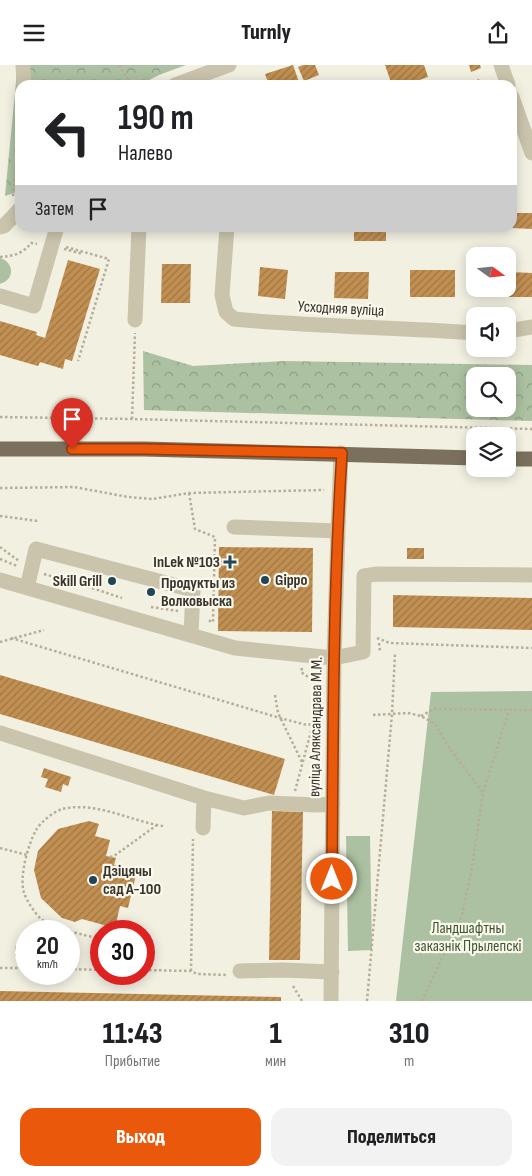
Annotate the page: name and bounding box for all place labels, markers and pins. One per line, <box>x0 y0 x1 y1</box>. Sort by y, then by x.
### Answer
pin <box>51 398 93 449</box>
place label: InLek №103 <box>153 553 220 572</box>
marker: InLek №103 <box>224 556 236 568</box>
place label: Gippo <box>275 571 307 590</box>
place label: Skill Grill <box>53 572 102 591</box>
place label: Продукты из Волковыска <box>161 574 235 611</box>
marker: Gippo <box>259 574 271 586</box>
marker: Skill Grill <box>106 575 118 587</box>
marker: Продукты из Волковыска <box>145 586 157 598</box>
place label: Дзіцячы сад А-100 <box>103 862 161 899</box>
marker: Дзіцячы сад А-100 <box>87 874 99 886</box>

